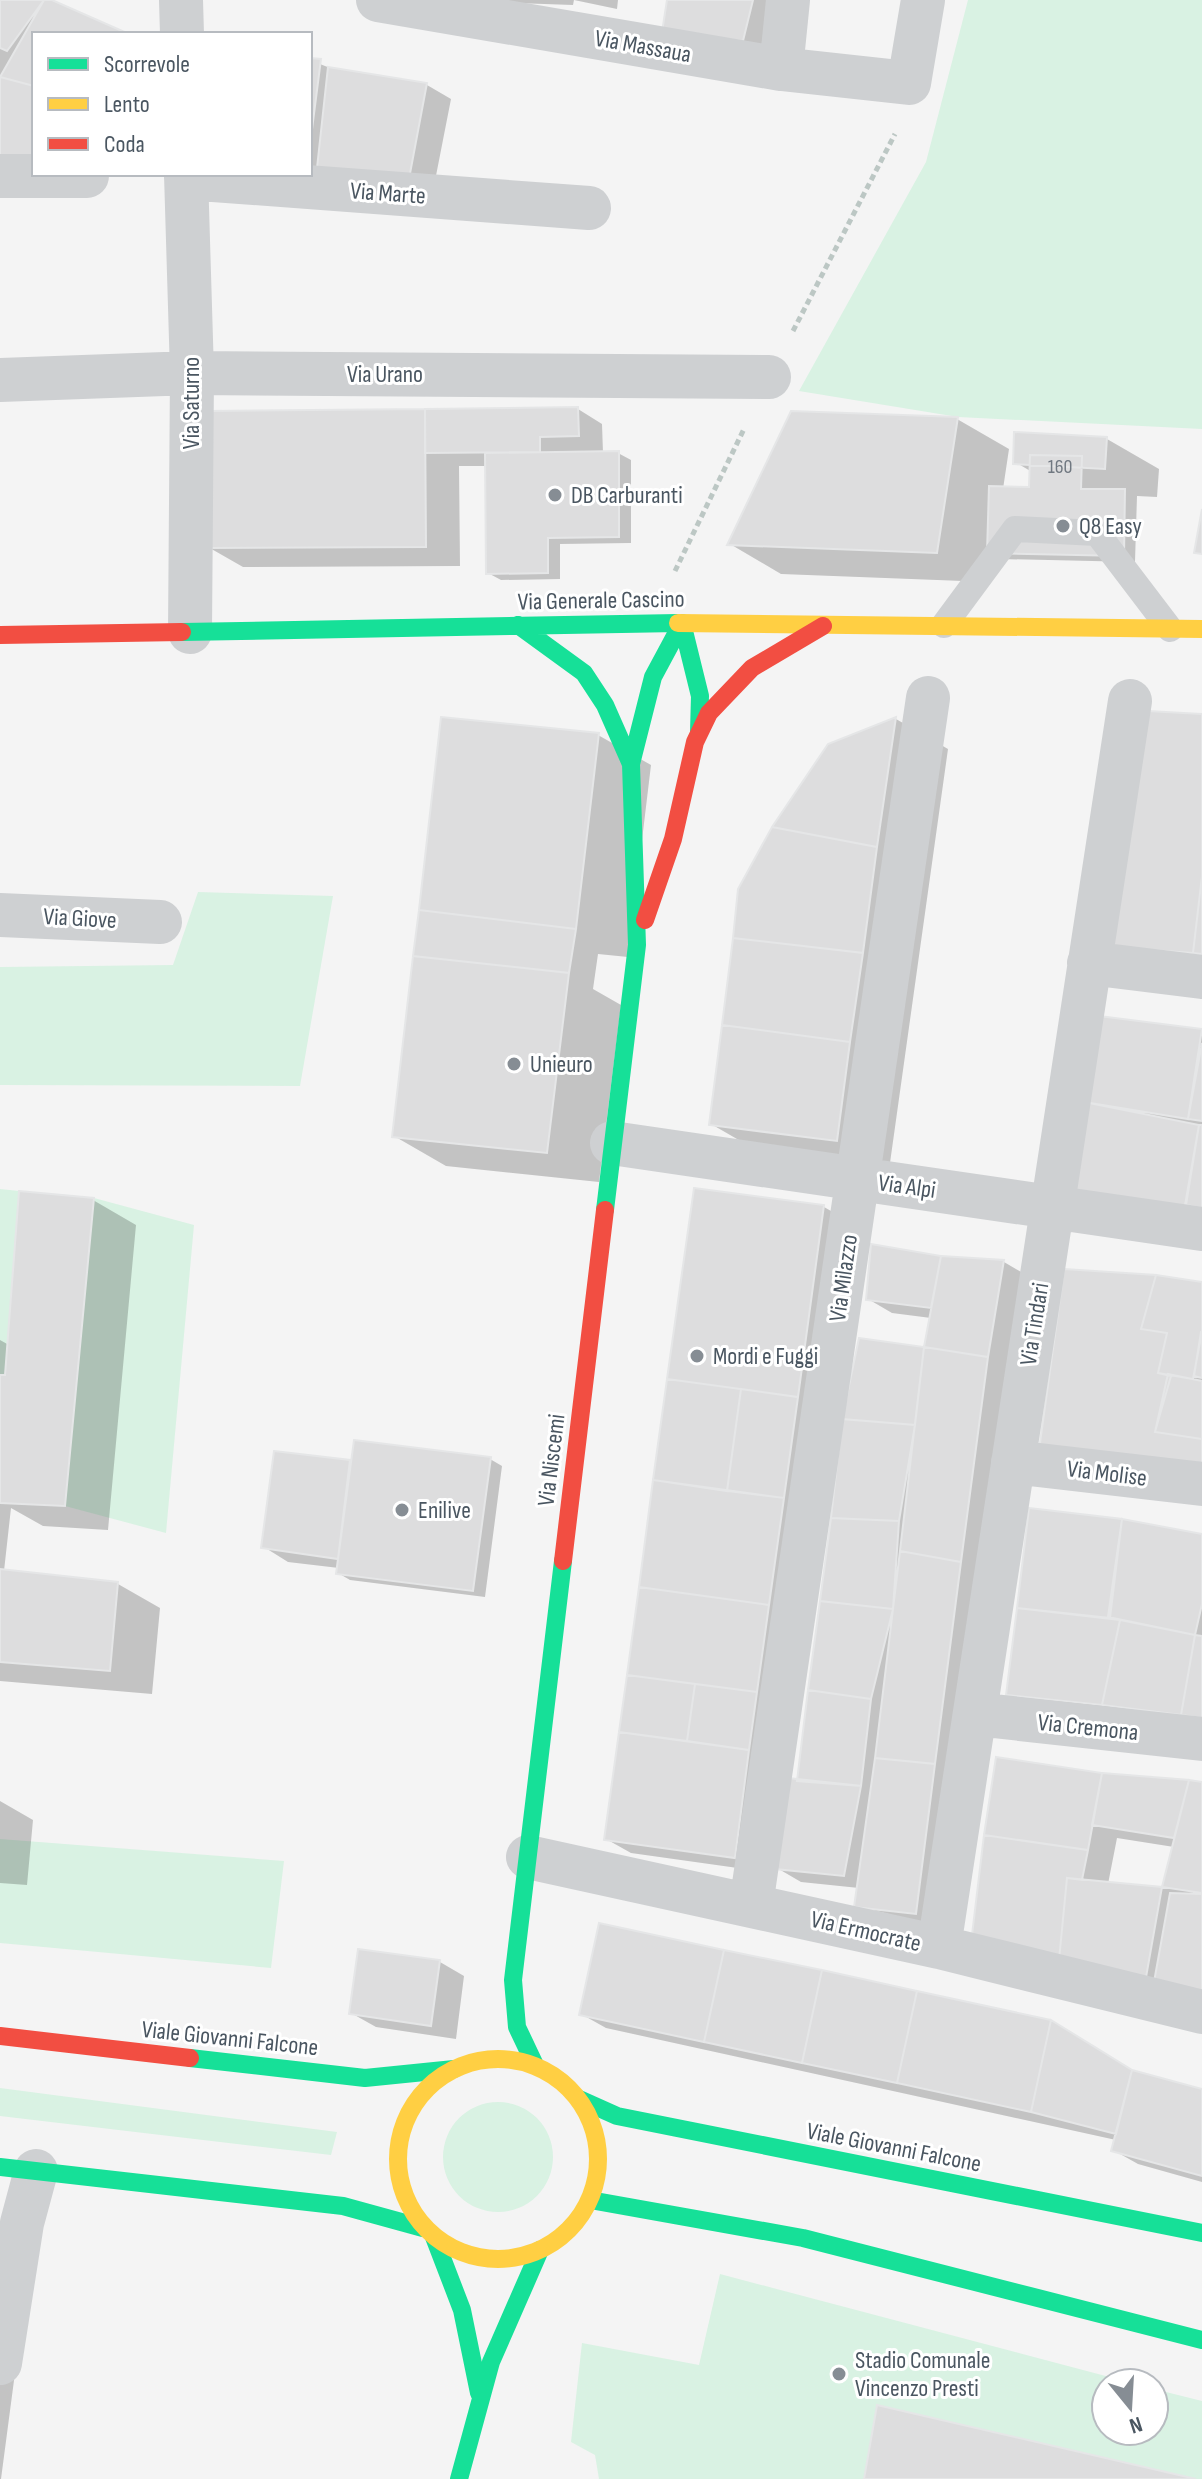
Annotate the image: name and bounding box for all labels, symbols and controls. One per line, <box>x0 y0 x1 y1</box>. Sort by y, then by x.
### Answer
street label: Via Massaua <box>593 24 693 69</box>
legend <box>32 32 312 176</box>
text: Scorrevole <box>104 50 190 79</box>
text: Lento <box>104 90 150 119</box>
text: Coda <box>104 130 145 159</box>
street label: Via Marte <box>349 176 427 211</box>
street label: Via Saturno <box>177 357 206 449</box>
street label: Via Urano <box>347 360 423 389</box>
house number: 160 <box>1048 455 1072 479</box>
place label: DB Carburanti <box>571 481 683 510</box>
marker: DB Carburanti <box>546 486 564 504</box>
place label: Q8 Easy <box>1079 512 1142 541</box>
marker: Q8 Easy <box>1054 517 1072 535</box>
street label: Via Generale Cascino <box>517 585 685 616</box>
street label: Via Giove <box>43 902 117 935</box>
place label: Unieuro <box>530 1050 593 1079</box>
marker: Unieuro <box>505 1055 523 1073</box>
street label: Via Alpi <box>876 1168 938 1205</box>
street label: Via Milazzo <box>823 1233 864 1323</box>
street label: Via Tindari <box>1014 1281 1055 1368</box>
place label: Mordi e Fuggi <box>713 1342 818 1371</box>
marker: Mordi e Fuggi <box>688 1347 706 1365</box>
street label: Via Niscemi <box>531 1412 572 1508</box>
street label: Via Molise <box>1065 1454 1149 1493</box>
place label: Enilive <box>418 1496 471 1525</box>
marker: Enilive <box>393 1501 411 1519</box>
street label: Via Cremona <box>1036 1708 1140 1747</box>
street label: Via Ermocrate <box>808 1905 924 1958</box>
street label: Viale Giovanni Falcone <box>140 2015 320 2062</box>
street label: Viale Giovanni Falcone <box>804 2116 984 2179</box>
place label: Stadio Comunale Vincenzo Presti <box>855 2346 990 2403</box>
marker: Stadio Comunale Vincenzo Presti <box>830 2365 848 2383</box>
north arrow <box>1090 2367 1170 2447</box>
text: N <box>1126 2410 1145 2439</box>

